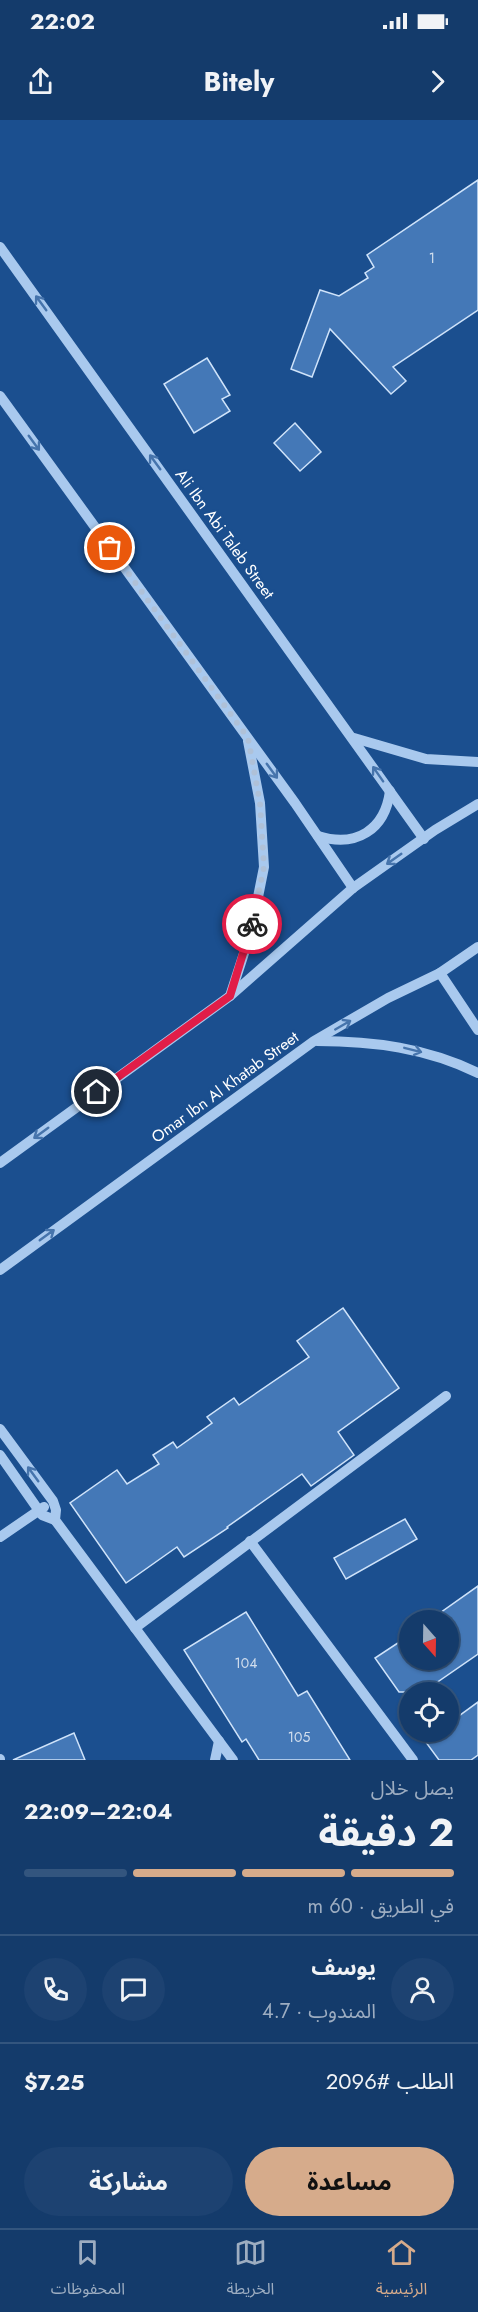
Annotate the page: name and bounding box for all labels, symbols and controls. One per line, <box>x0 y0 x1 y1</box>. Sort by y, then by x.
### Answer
text: 22:02 <box>30 5 95 37</box>
text: Bitely <box>204 62 274 101</box>
icon: share <box>24 65 57 98</box>
icon: forward <box>421 65 454 98</box>
house number: 1 <box>429 248 435 268</box>
one-way arrow <box>34 296 47 312</box>
one-way arrow <box>28 434 40 450</box>
one-way arrow <box>148 454 161 470</box>
street label: Ali Ibn Abi Taleb Street <box>170 464 280 604</box>
pin <box>84 522 135 573</box>
icon: bag <box>93 531 126 564</box>
one-way arrow <box>266 763 278 779</box>
one-way arrow <box>372 766 385 782</box>
one-way arrow <box>386 853 403 865</box>
courier <box>222 894 282 954</box>
icon: bike <box>236 908 269 941</box>
one-way arrow <box>334 1018 351 1030</box>
street label: Omar Ibn Al Khatab Street <box>147 1026 304 1148</box>
one-way arrow <box>404 1045 423 1057</box>
pin <box>71 1066 122 1117</box>
icon: home <box>80 1075 113 1108</box>
one-way arrow <box>33 1126 49 1139</box>
one-way arrow <box>39 1229 55 1242</box>
one-way arrow <box>27 1466 39 1482</box>
north arrow <box>399 1610 459 1670</box>
map controls <box>399 1610 459 1742</box>
house number: 104 <box>235 1653 257 1673</box>
button: locate <box>399 1682 459 1742</box>
house number: 105 <box>288 1727 310 1747</box>
text: يصل خلال <box>371 1774 454 1803</box>
text: 22:04–22:09 <box>24 1795 172 1827</box>
text: 2 دقيقة <box>319 1804 454 1861</box>
text: في الطريق · 60 m <box>308 1892 454 1921</box>
text: يوسف <box>311 1951 376 1983</box>
button: phone <box>24 1958 87 2021</box>
button: chat <box>102 1958 165 2021</box>
button: person <box>391 1958 454 2021</box>
text: المندوب · 4.7 <box>262 1997 376 2026</box>
text: الطلب #2096 <box>326 2065 454 2097</box>
text: $7.25 <box>24 2066 84 2098</box>
button: مشاركة <box>24 2147 233 2216</box>
button: مساعدة <box>245 2147 454 2216</box>
tab: المحفوظات <box>51 2236 125 2306</box>
tab: الخريطة <box>226 2236 274 2306</box>
tab: الرئيسية <box>376 2236 427 2306</box>

